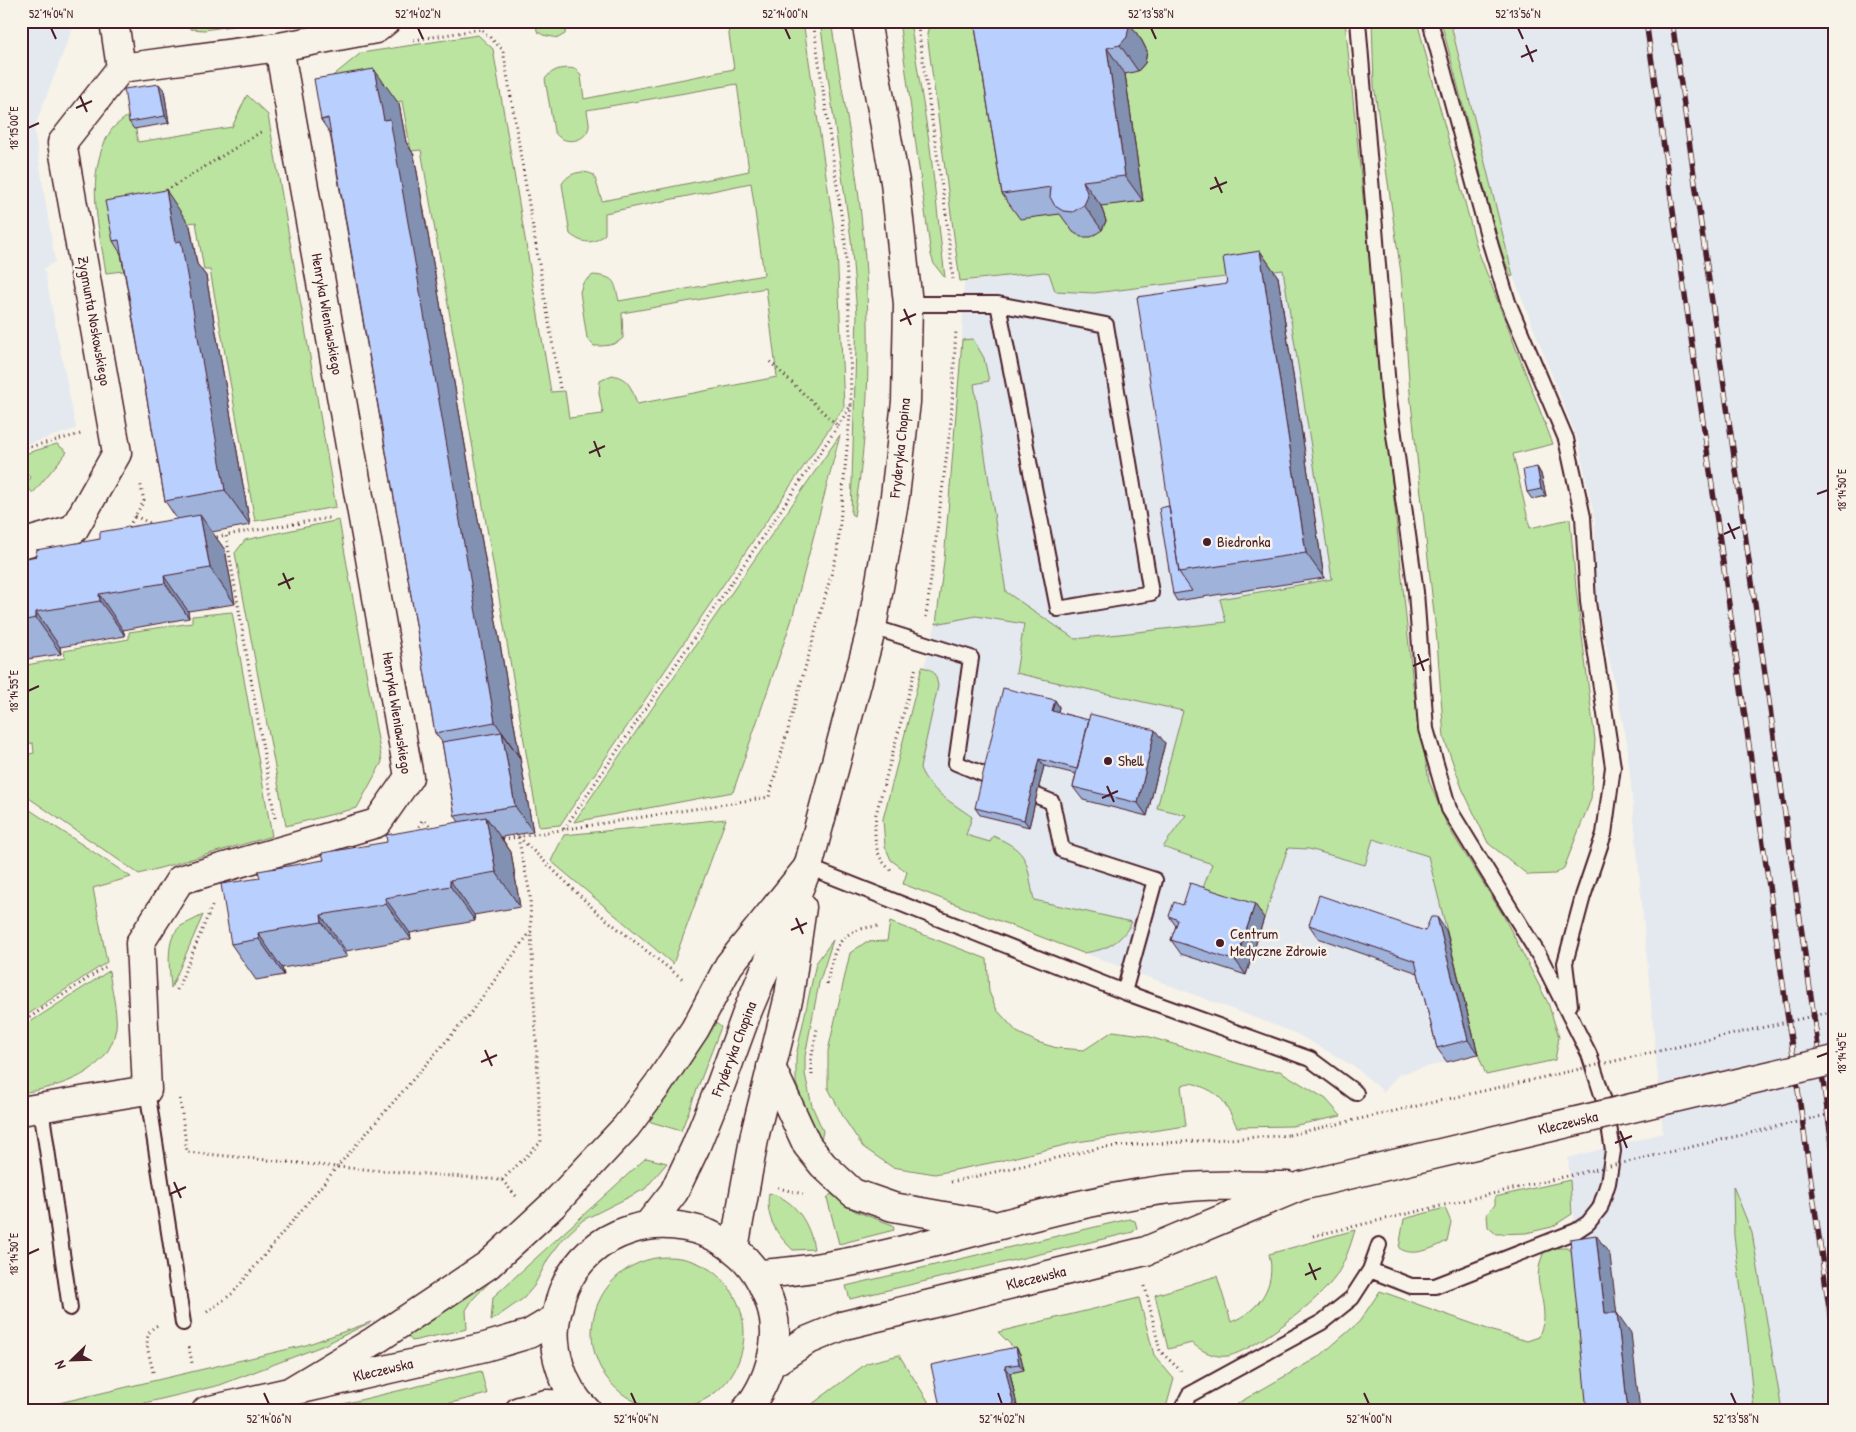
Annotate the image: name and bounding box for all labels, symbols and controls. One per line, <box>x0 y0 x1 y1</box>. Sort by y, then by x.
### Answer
text: 52°14'04"N <box>29 5 73 22</box>
text: 52°14'02"N <box>395 5 441 22</box>
text: 52°14'00"N <box>762 5 808 22</box>
text: 52°13'58"N <box>1128 5 1174 22</box>
text: 52°13'56"N <box>1495 5 1541 22</box>
text: 18°15'00"E <box>5 106 22 150</box>
street label: Henryka Wieniawskiego <box>306 252 349 376</box>
street label: Zygmunta Noskowskiego <box>73 255 116 387</box>
street label: Fryderyka Chopina <box>884 397 915 500</box>
text: 18°14'50"E <box>1833 468 1850 511</box>
place label: Biedronka <box>1217 531 1271 552</box>
marker: Biedronka <box>1201 536 1213 548</box>
street label: Henryka Wieniawskiego <box>377 651 417 775</box>
text: 18°14'55"E <box>5 669 22 712</box>
place label: Shell <box>1118 750 1144 771</box>
marker: Shell <box>1102 755 1114 767</box>
place label: Centrum Medyczne Zdrowie <box>1230 923 1327 961</box>
marker: Centrum Medyczne Zdrowie <box>1214 937 1226 949</box>
street label: Fryderyka Chopina <box>705 998 761 1100</box>
text: 18°14'45"E <box>1833 1031 1850 1074</box>
street label: Kleczewska <box>1536 1105 1600 1140</box>
text: 18°14'50"E <box>5 1232 22 1275</box>
street label: Kleczewska <box>1004 1260 1068 1295</box>
north arrow <box>48 1334 98 1384</box>
street label: Kleczewska <box>351 1352 415 1387</box>
text: N <box>49 1358 70 1372</box>
text: 52°14'06"N <box>247 1410 291 1427</box>
text: 52°14'04"N <box>614 1410 658 1427</box>
text: 52°14'02"N <box>979 1410 1025 1427</box>
text: 52°14'00"N <box>1346 1410 1392 1427</box>
text: 52°13'58"N <box>1713 1410 1759 1427</box>

